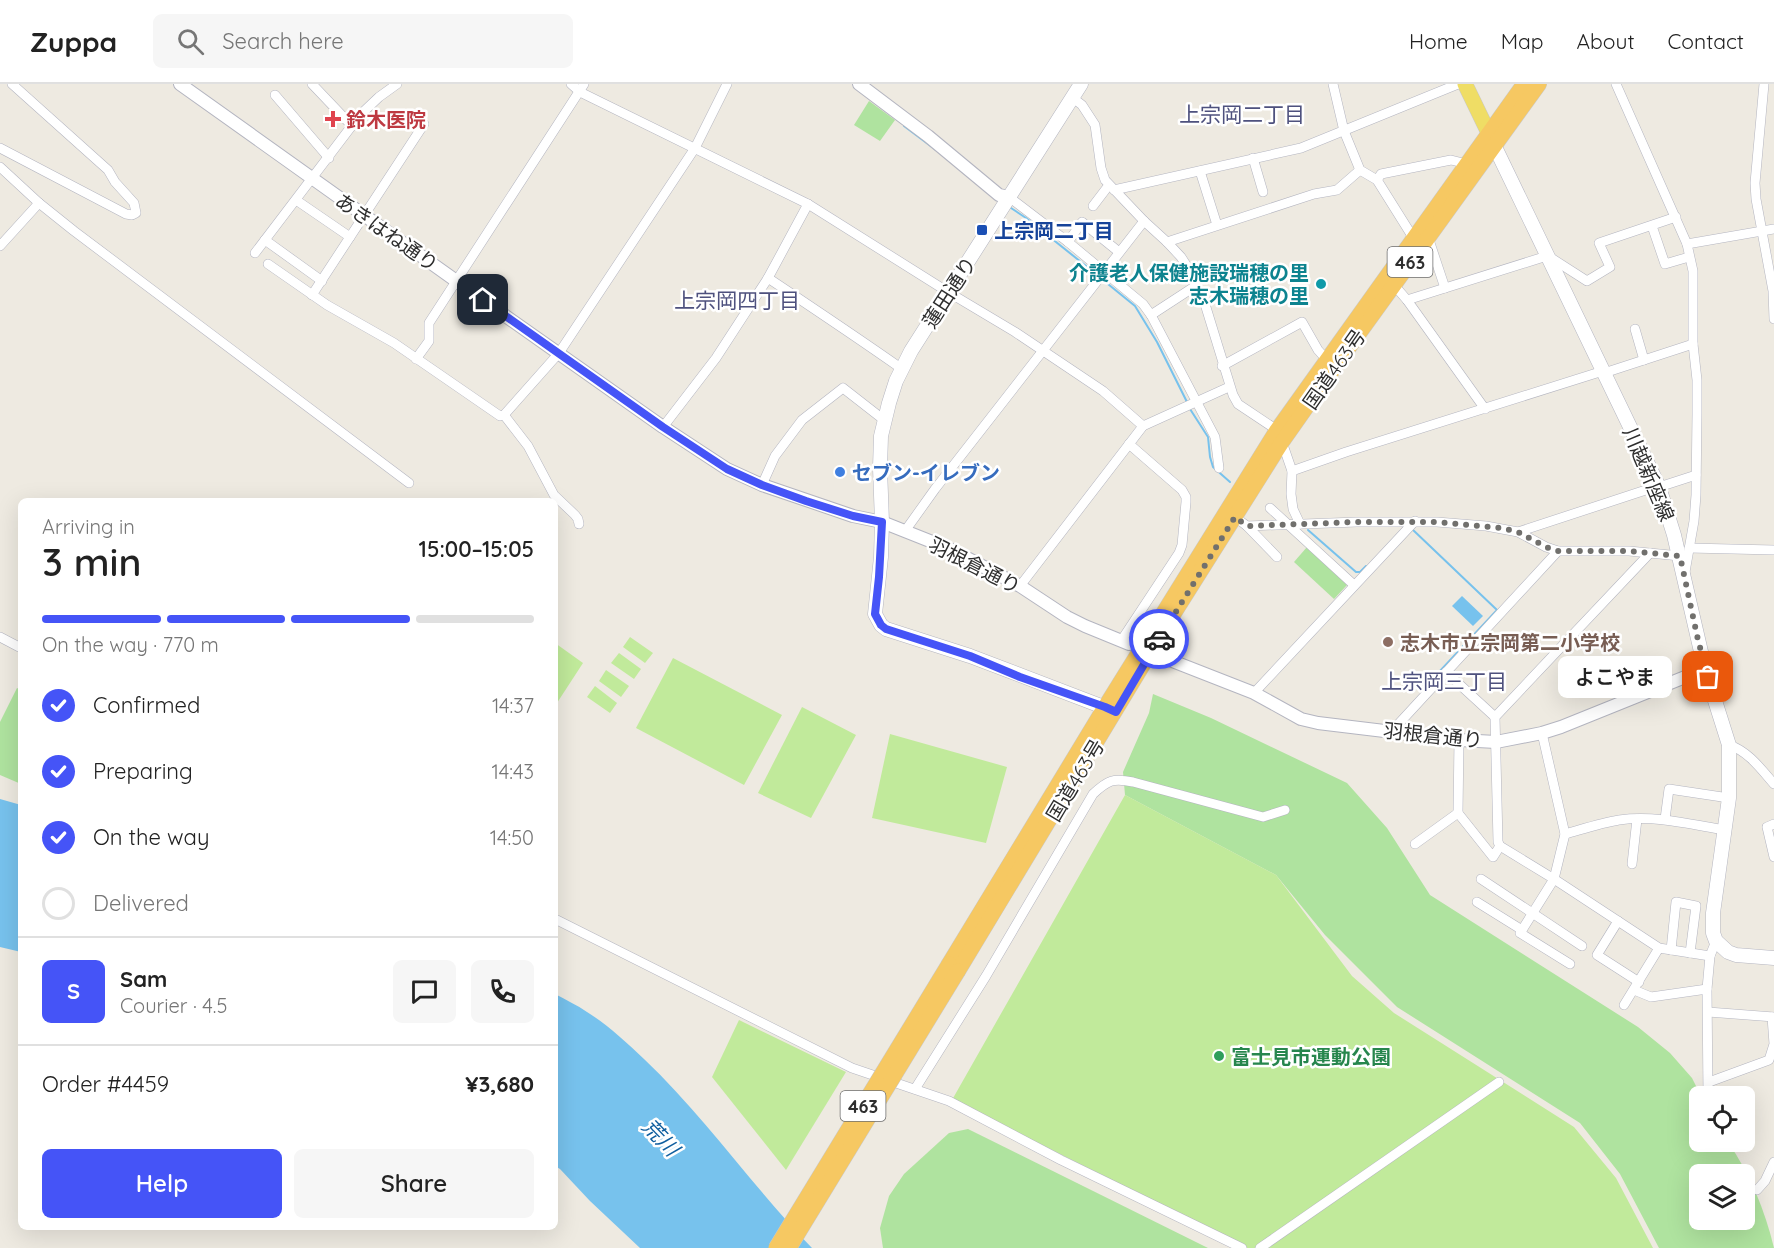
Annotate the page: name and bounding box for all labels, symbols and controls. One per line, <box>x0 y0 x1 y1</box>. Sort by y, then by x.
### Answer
search box <box>153 14 573 68</box>
text: Zuppa <box>30 24 117 59</box>
icon: search <box>174 25 207 58</box>
text: Search here <box>222 27 344 55</box>
text: Home <box>1409 28 1468 54</box>
text: Map <box>1501 28 1544 54</box>
text: About <box>1577 28 1635 54</box>
text: Contact <box>1668 28 1744 54</box>
district label: 上宗岡二丁目 <box>1179 101 1305 127</box>
place label: 鈴木医院 <box>346 107 426 132</box>
marker: 鈴木医院 <box>324 110 342 128</box>
street label: あきはね通り <box>331 187 443 277</box>
place label: 上宗岡二丁目 <box>994 218 1114 243</box>
marker: 上宗岡二丁目 <box>975 223 989 237</box>
road number: 463 <box>1388 247 1432 277</box>
street label: 蓮田通り <box>917 252 981 332</box>
place label: 介護老人保健施設瑞穂の里 志木瑞穂の里 <box>1069 260 1309 308</box>
pin <box>457 274 508 325</box>
marker: 介護老人保健施設瑞穂の里 志木瑞穂の里 <box>1314 277 1328 291</box>
icon: home <box>466 283 499 316</box>
district label: 上宗岡四丁目 <box>674 287 800 313</box>
street label: 国道463号 <box>1297 324 1371 414</box>
street label: 川越新座線 <box>1618 423 1680 525</box>
place label: セブン-イレブン <box>852 460 1000 485</box>
marker: セブン-イレブン <box>833 465 847 479</box>
text: Arriving in <box>42 514 135 539</box>
street label: 羽根倉通り <box>925 531 1025 599</box>
text: 15:00–15:05 <box>419 535 534 563</box>
text: 3 min <box>42 537 141 586</box>
courier <box>1129 609 1189 669</box>
icon: car <box>1143 623 1176 656</box>
place label: 志木市立宗岡第二小学校 <box>1400 630 1620 655</box>
text: On the way · 770 m <box>42 632 219 657</box>
marker: 志木市立宗岡第二小学校 <box>1381 635 1395 649</box>
pin <box>1682 651 1733 702</box>
callout: よこやま <box>1558 656 1672 698</box>
icon: bag <box>1691 660 1724 693</box>
text: よこやま <box>1575 664 1655 689</box>
district label: 上宗岡三丁目 <box>1381 668 1507 694</box>
icon: check <box>42 689 75 722</box>
text: Confirmed <box>93 691 200 719</box>
text: 14:37 <box>492 693 534 718</box>
street label: 羽根倉通り <box>1382 717 1484 753</box>
street label: 国道463号 <box>1041 734 1109 826</box>
icon: check <box>42 755 75 788</box>
text: Preparing <box>93 757 193 785</box>
text: 14:43 <box>492 759 534 784</box>
icon: check <box>42 821 75 854</box>
text: On the way <box>93 823 209 851</box>
text: 14:50 <box>490 825 534 850</box>
text: Delivered <box>93 889 189 917</box>
button: chat <box>393 960 456 1023</box>
button: phone <box>471 960 534 1023</box>
text: Sam <box>120 965 167 993</box>
text: S <box>67 977 80 1005</box>
text: Courier · 4.5 <box>120 993 227 1018</box>
place label: 富士見市運動公園 <box>1231 1044 1391 1069</box>
marker: 富士見市運動公園 <box>1212 1049 1226 1063</box>
text: Order #4459 <box>42 1070 169 1098</box>
text: ¥3,680 <box>465 1070 534 1098</box>
map controls <box>1689 1086 1755 1230</box>
button: locate <box>1689 1086 1755 1152</box>
road number: 463 <box>840 1091 886 1121</box>
water label: 荒川 <box>637 1113 686 1163</box>
button: Help <box>42 1149 282 1218</box>
button: Share <box>294 1149 534 1218</box>
button: layers <box>1689 1164 1755 1230</box>

